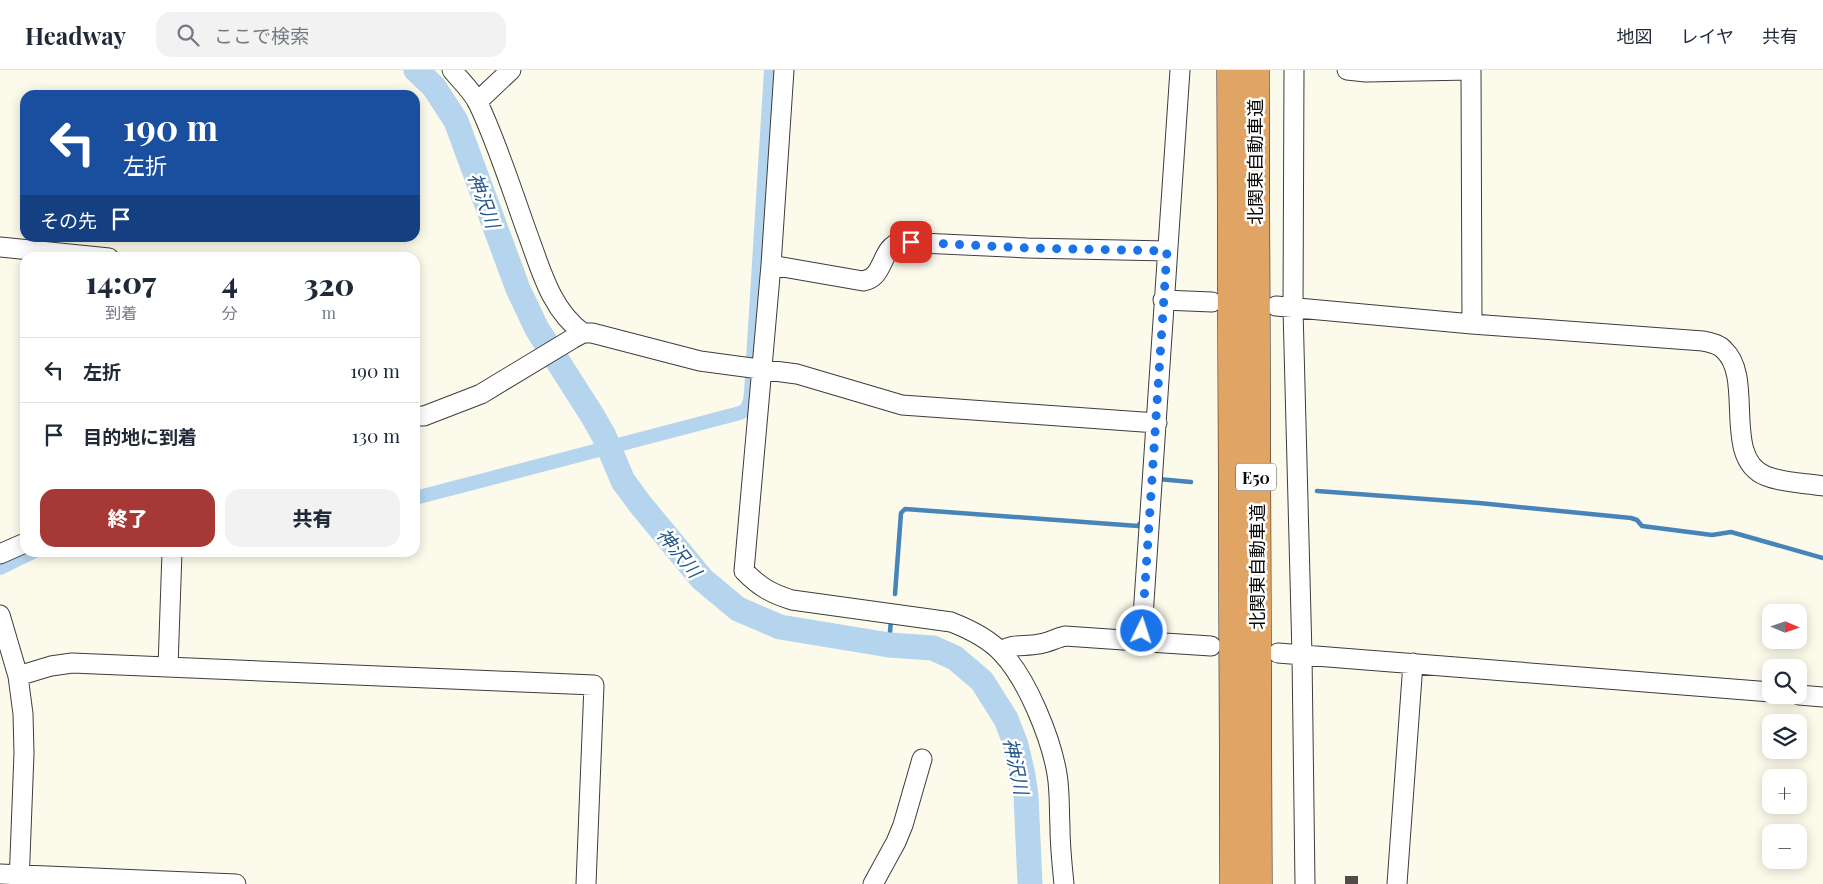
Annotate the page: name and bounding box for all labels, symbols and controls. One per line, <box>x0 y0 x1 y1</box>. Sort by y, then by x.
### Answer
search box <box>156 12 506 57</box>
text: Headway <box>25 19 126 51</box>
icon: search <box>174 21 202 49</box>
text: ここで検索 <box>214 22 309 48</box>
text: 地図 <box>1617 24 1653 48</box>
text: レイヤ <box>1681 24 1734 48</box>
text: 共有 <box>1762 24 1798 48</box>
street label: 北関東自動車道 <box>1243 99 1267 225</box>
text: 190 m <box>123 103 218 150</box>
icon: left <box>40 110 105 175</box>
text: 左折 <box>123 150 167 180</box>
water label: 神沢川 <box>463 169 508 233</box>
icon: arrive <box>107 205 135 233</box>
text: その先 <box>40 207 97 233</box>
pin <box>890 221 932 263</box>
icon: arrive <box>897 228 925 256</box>
text: 14:07 <box>86 262 156 302</box>
text: 4 <box>222 262 238 302</box>
text: 320 <box>303 264 354 304</box>
text: 到着 <box>105 302 137 323</box>
text: 分 <box>222 302 238 323</box>
text: m <box>322 302 336 323</box>
icon: left <box>40 356 68 384</box>
text: 190 m <box>350 357 400 383</box>
text: 左折 <box>83 358 121 384</box>
icon: arrive <box>40 421 68 449</box>
text: 130 m <box>352 422 400 448</box>
text: 目的地に到着 <box>83 423 197 449</box>
road number: E50 <box>1236 464 1276 491</box>
button: 終了 <box>40 489 215 547</box>
button: 共有 <box>225 489 400 547</box>
street label: 北関東自動車道 <box>1245 504 1269 630</box>
water label: 神沢川 <box>652 522 709 584</box>
position arrow <box>1115 604 1167 656</box>
north arrow <box>1762 604 1808 649</box>
map controls <box>1762 604 1807 869</box>
button: search <box>1762 659 1807 704</box>
button: layers <box>1762 714 1807 759</box>
water label: 神沢川 <box>998 735 1036 799</box>
button: + <box>1762 769 1807 814</box>
button: − <box>1762 824 1807 869</box>

